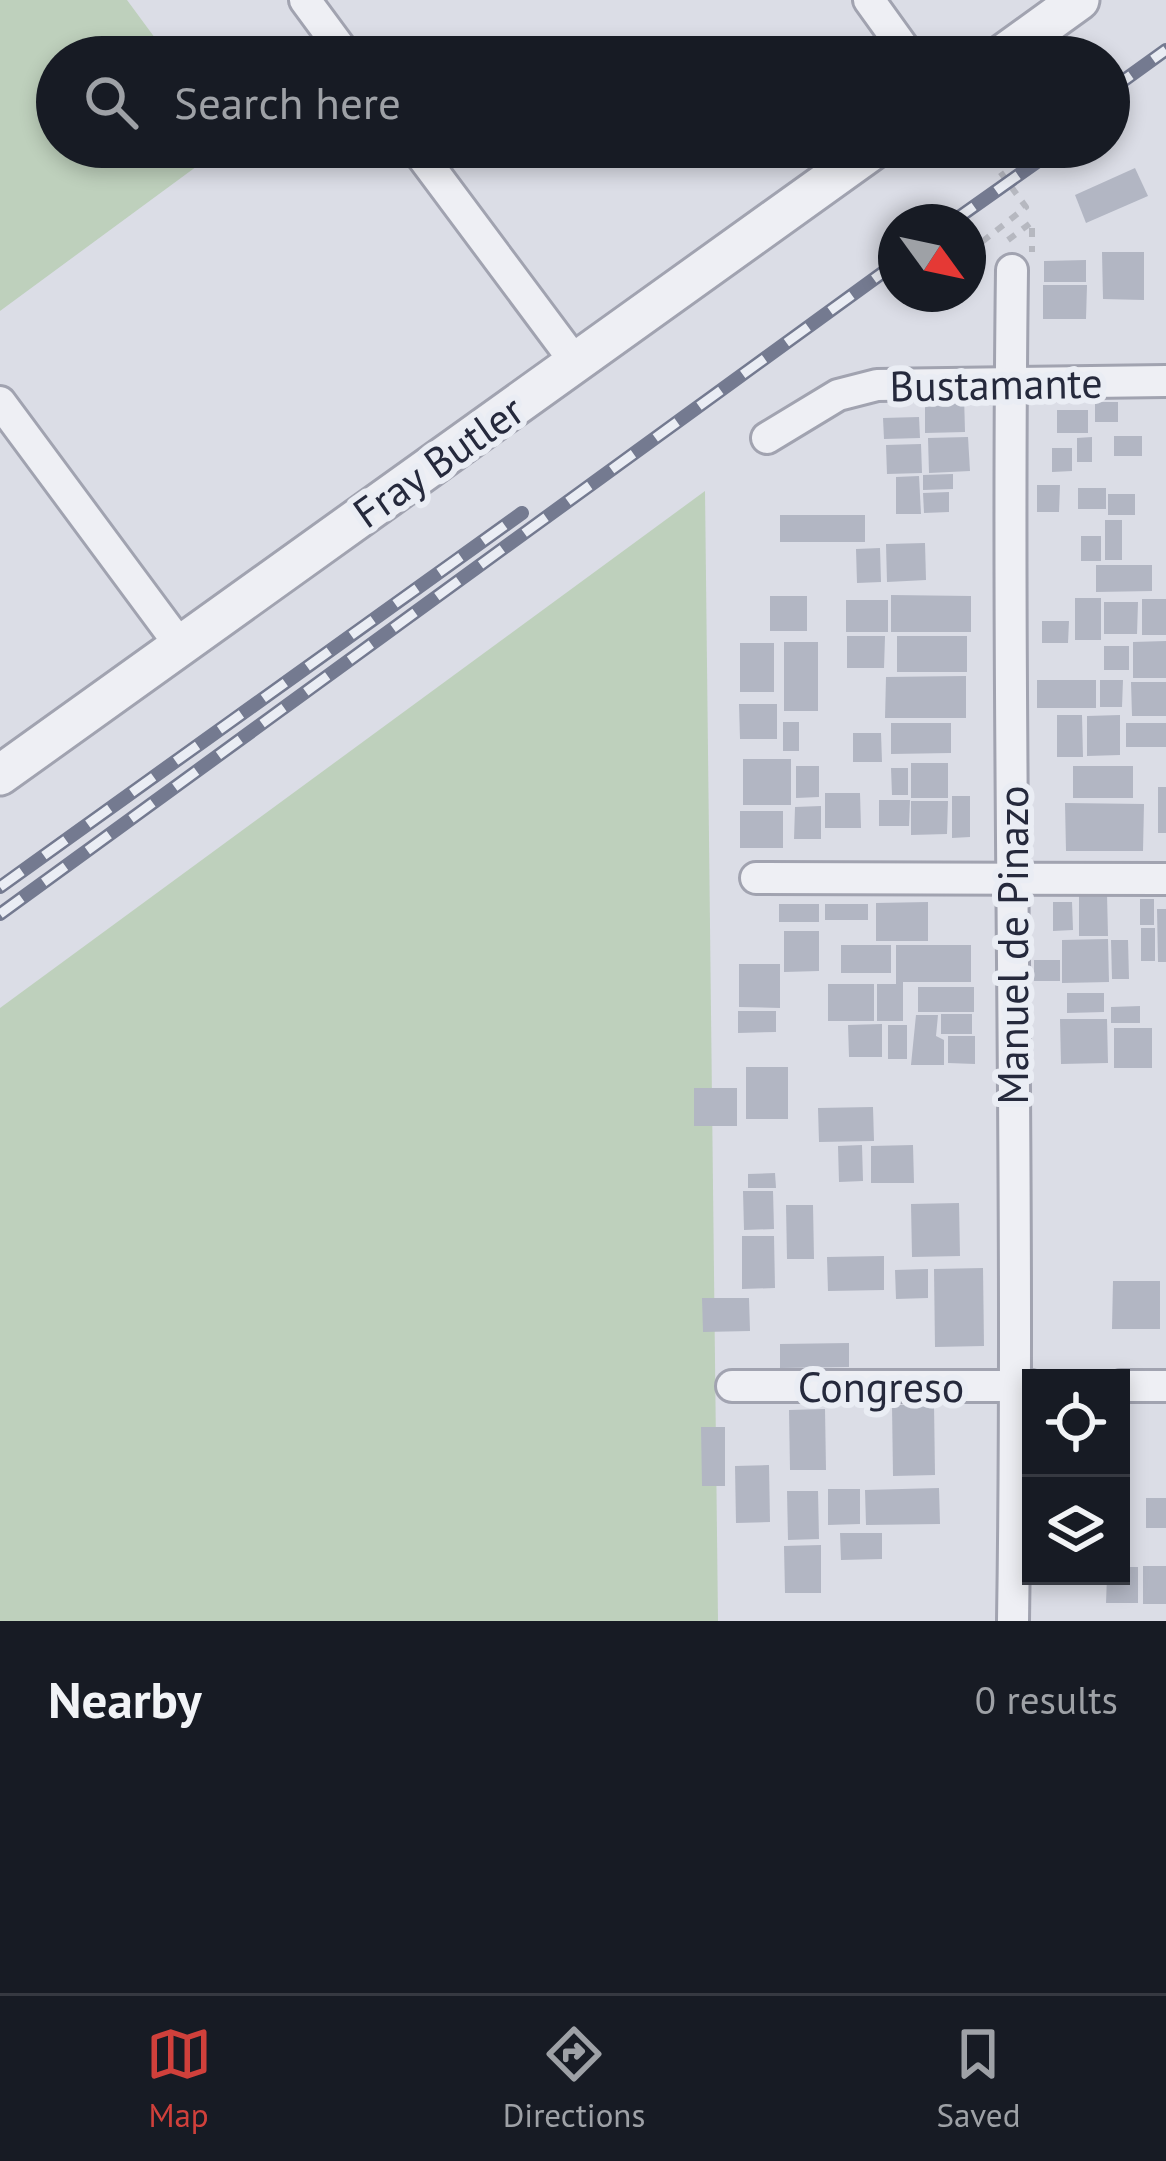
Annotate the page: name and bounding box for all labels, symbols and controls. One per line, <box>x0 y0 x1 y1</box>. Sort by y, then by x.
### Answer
search box <box>36 36 1130 168</box>
icon: search <box>78 69 144 135</box>
text: Search here <box>174 73 401 131</box>
north arrow <box>878 204 986 312</box>
street label: Bustamante <box>889 355 1103 413</box>
street label: Fray Butler <box>342 382 534 540</box>
street label: Manuel de Pinazo <box>985 786 1040 1104</box>
street label: Congreso <box>798 1359 964 1414</box>
map controls <box>1022 1369 1130 1585</box>
button: locate <box>1022 1369 1130 1477</box>
button: layers <box>1022 1477 1130 1585</box>
text: Nearby <box>48 1666 202 1732</box>
text: 0 results <box>975 1674 1118 1725</box>
tab: Map <box>146 2021 212 2136</box>
tab: Directions <box>503 2021 645 2136</box>
tab: Saved <box>936 2021 1020 2136</box>

